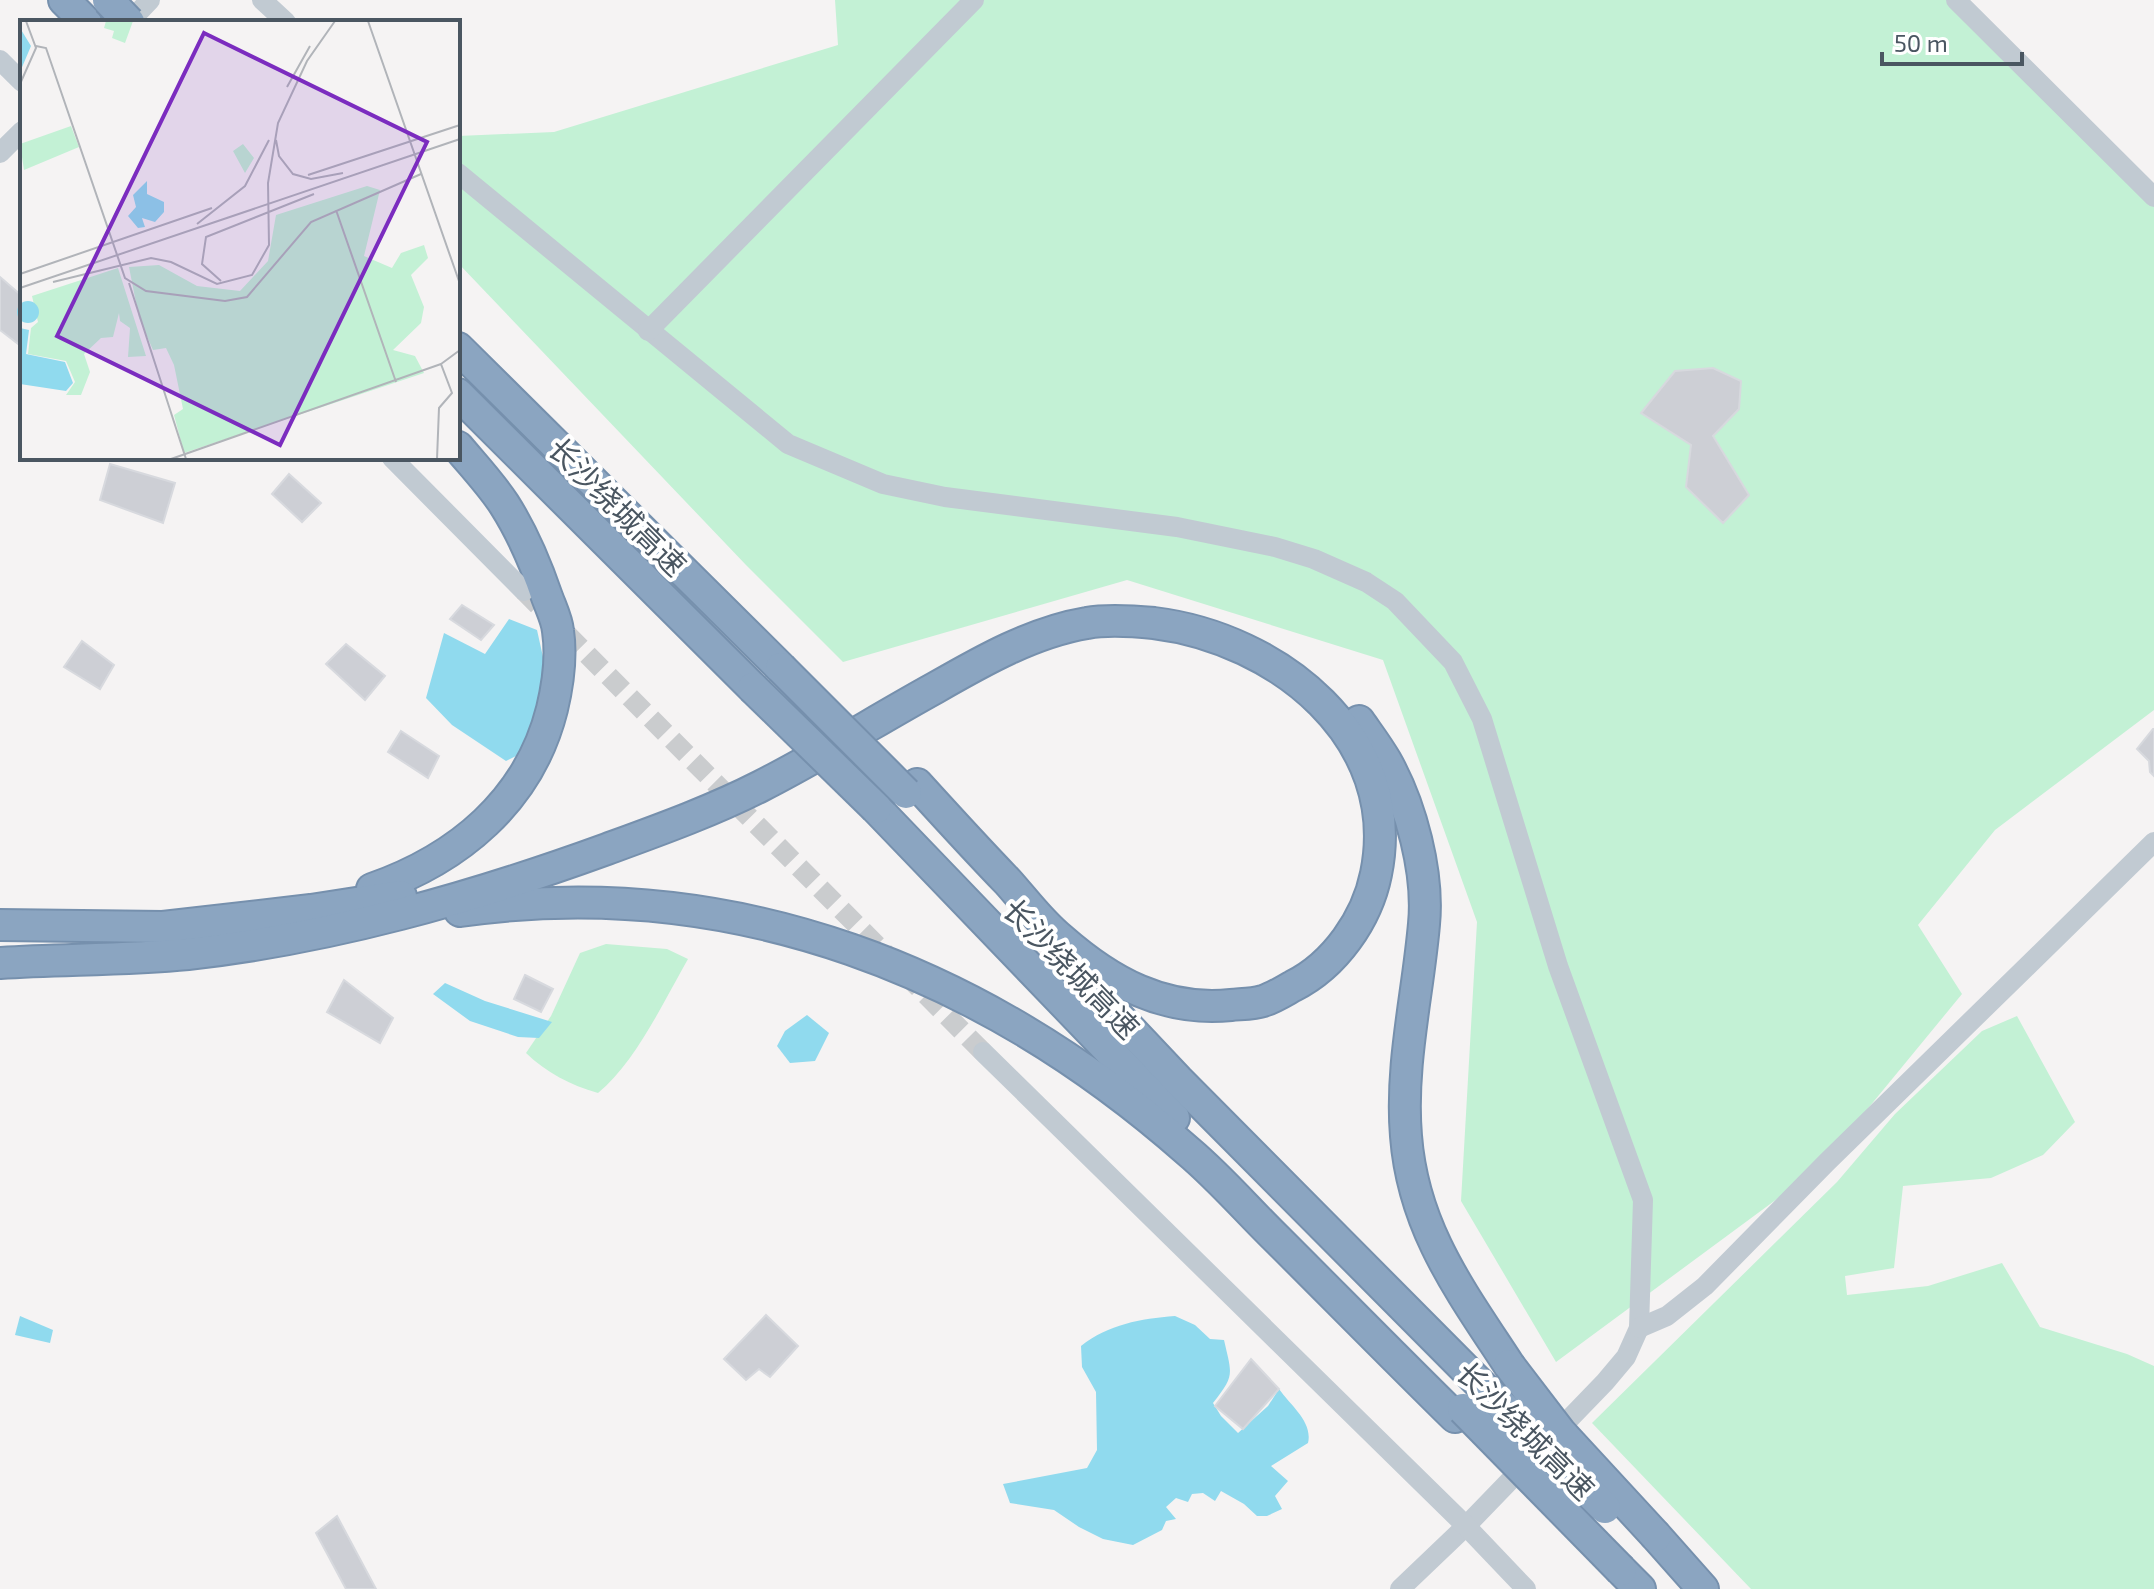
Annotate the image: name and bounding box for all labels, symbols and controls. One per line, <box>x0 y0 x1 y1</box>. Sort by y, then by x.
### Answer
scale bar <box>1882 16 2022 66</box>
inset map <box>20 20 460 460</box>
text: 50 m <box>1894 28 1948 57</box>
street label: 长沙绕城高速 <box>542 430 694 582</box>
street label: 长沙绕城高速 <box>997 891 1147 1045</box>
street label: 长沙绕城高速 <box>1450 1354 1602 1506</box>

